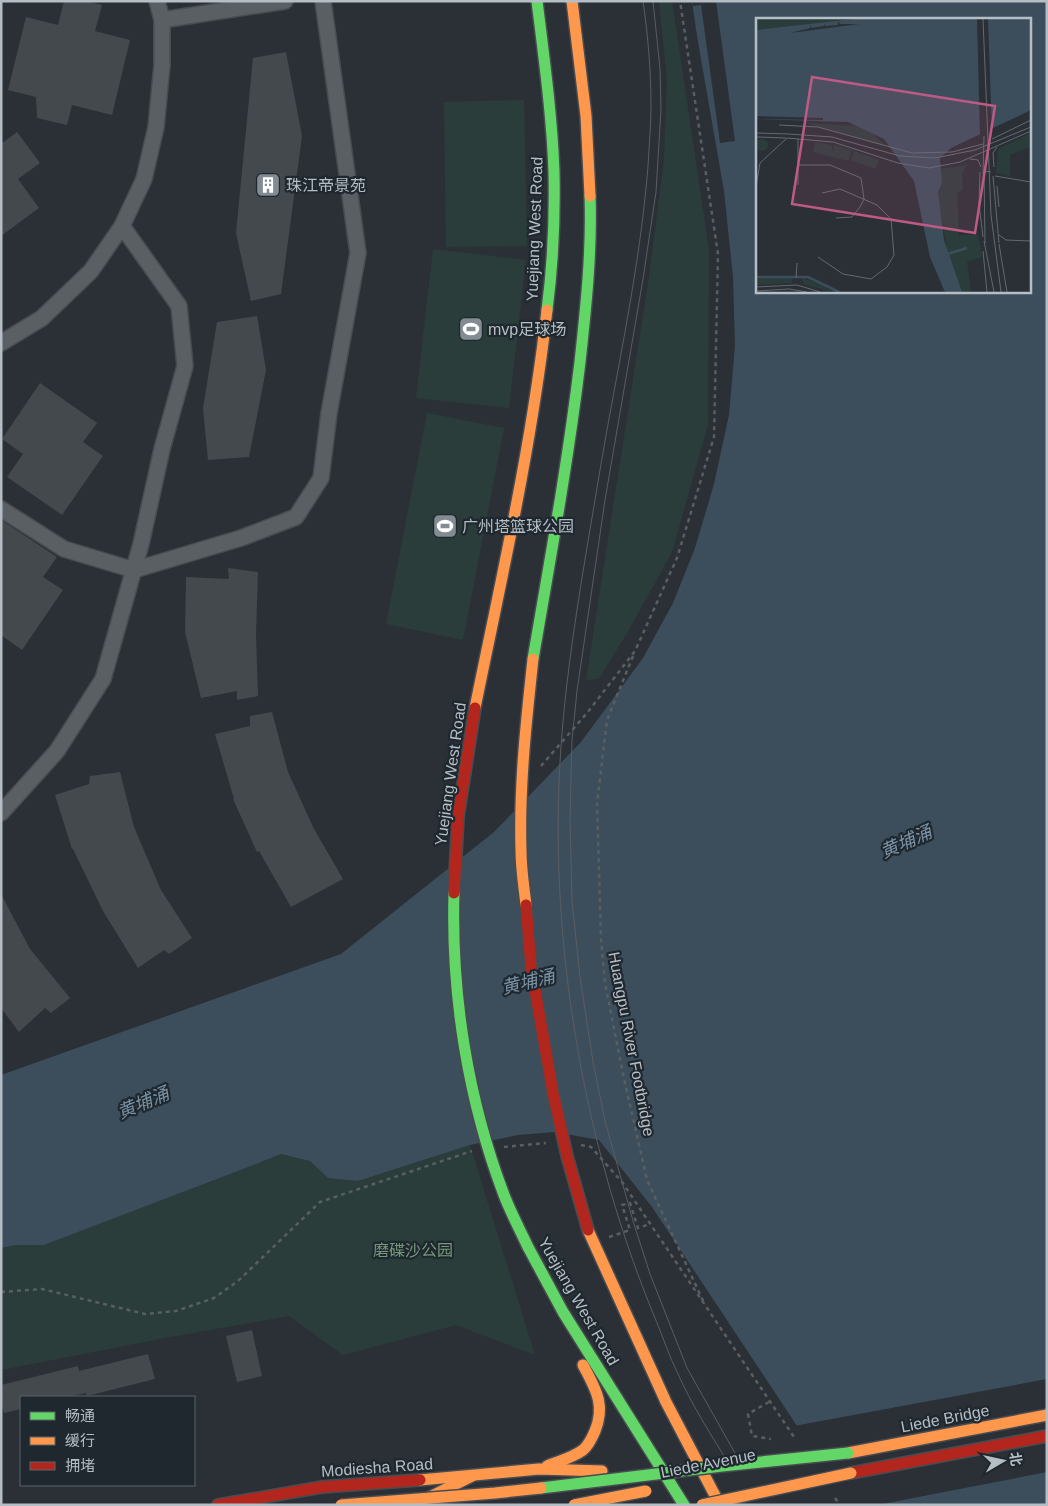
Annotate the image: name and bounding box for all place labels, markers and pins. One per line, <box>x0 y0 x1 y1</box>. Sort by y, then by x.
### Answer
building icon: 珠江帝景苑 <box>255 172 281 198</box>
place label: 珠江帝景苑 <box>286 177 366 194</box>
sports icon: mvp足球场 <box>458 316 484 342</box>
place label: mvp足球场 <box>488 321 566 338</box>
sports icon: 广州塔篮球公园 <box>432 513 458 539</box>
place label: 广州塔篮球公园 <box>462 518 574 535</box>

